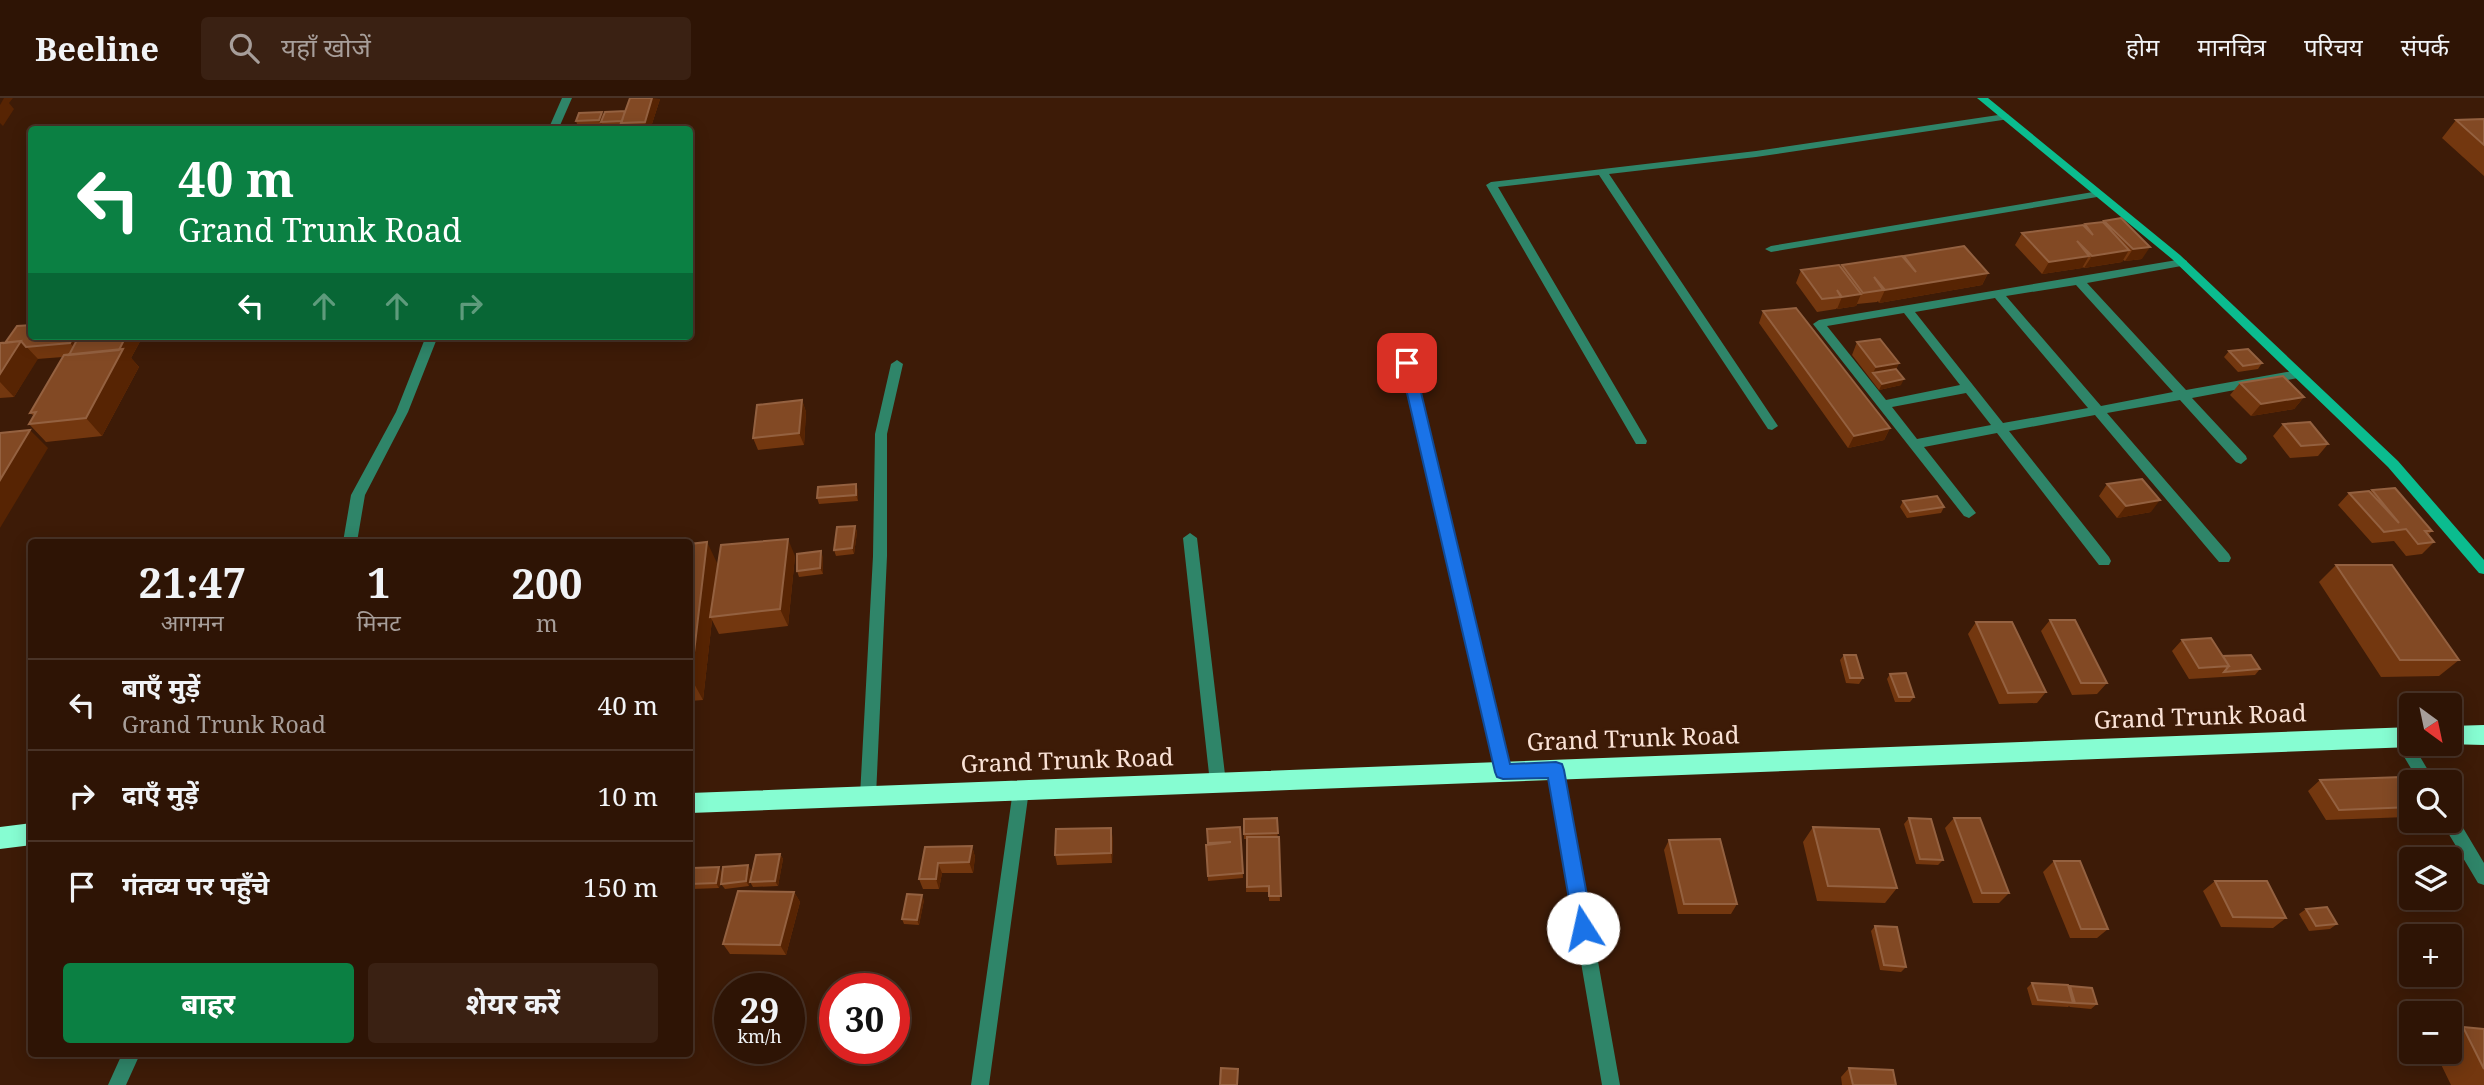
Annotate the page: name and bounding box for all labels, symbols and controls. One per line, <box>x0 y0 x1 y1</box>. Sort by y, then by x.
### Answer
search box <box>201 17 691 80</box>
text: Beeline <box>35 26 159 71</box>
icon: search <box>225 29 263 67</box>
text: यहाँ खोजें <box>281 29 371 65</box>
text: होम <box>2126 30 2159 63</box>
text: मानचित्र <box>2197 30 2266 63</box>
text: परिचय <box>2304 30 2363 63</box>
text: संपर्क <box>2401 30 2449 63</box>
text: 40 m <box>178 145 294 211</box>
icon: left <box>63 154 154 245</box>
text: Grand Trunk Road <box>178 208 462 251</box>
icon: left <box>232 287 270 325</box>
icon: ahead <box>305 287 343 325</box>
icon: ahead <box>378 287 416 325</box>
icon: right <box>451 287 489 325</box>
pin <box>1377 333 1437 393</box>
icon: arrive <box>1388 344 1426 382</box>
text: 21:47 <box>139 553 246 610</box>
text: 1 <box>367 553 391 610</box>
text: 200 <box>511 554 582 611</box>
text: आगमन <box>161 606 224 638</box>
text: मिनट <box>357 606 401 638</box>
text: m <box>536 607 558 639</box>
text: बाएँ मुड़ें <box>122 669 200 705</box>
icon: left <box>63 686 101 724</box>
text: 40 m <box>598 687 658 723</box>
north arrow <box>2399 693 2462 756</box>
map controls <box>2399 693 2462 1064</box>
street label: Grand Trunk Road <box>2093 695 2307 736</box>
text: Grand Trunk Road <box>122 708 326 740</box>
street label: Grand Trunk Road <box>1526 717 1740 758</box>
street label: Grand Trunk Road <box>960 739 1174 780</box>
button: search <box>2399 770 2462 833</box>
text: दाएँ मुड़ें <box>122 776 199 812</box>
icon: right <box>63 777 101 815</box>
text: 10 m <box>598 778 658 814</box>
button: layers <box>2399 847 2462 910</box>
text: गंतव्य पर पहुँचे <box>122 867 269 903</box>
icon: arrive <box>63 868 101 906</box>
text: 150 m <box>583 869 658 905</box>
position arrow <box>1546 891 1620 965</box>
button: + <box>2399 924 2462 987</box>
button: बाहर <box>63 963 354 1043</box>
button: शेयर करें <box>368 963 658 1043</box>
speed limit sign: 30 <box>819 973 910 1064</box>
text: 29 <box>740 986 779 1033</box>
button: − <box>2399 1001 2462 1064</box>
text: km/h <box>737 1024 782 1048</box>

